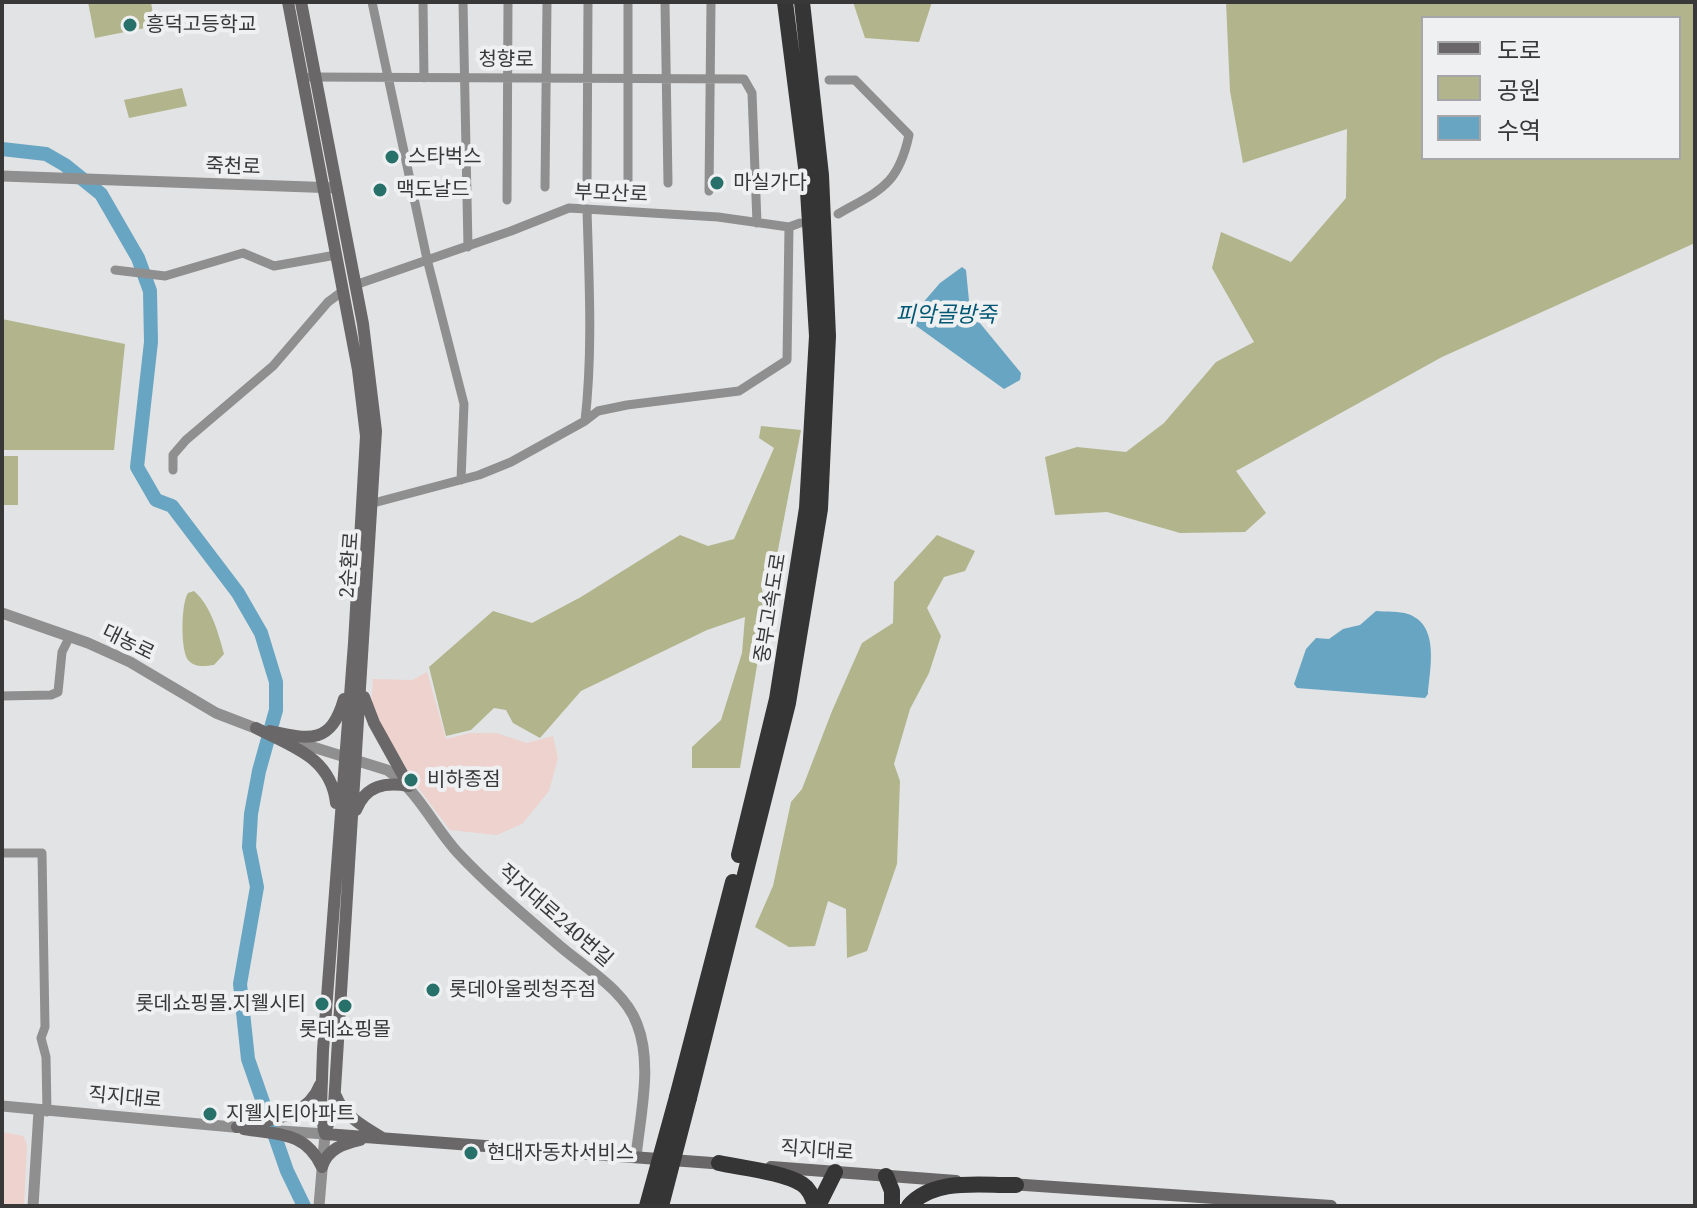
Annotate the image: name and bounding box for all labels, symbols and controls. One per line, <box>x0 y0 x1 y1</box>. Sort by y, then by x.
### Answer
place label: 흥덕고등학교 <box>146 13 256 37</box>
marker: 흥덕고등학교 <box>121 16 139 34</box>
legend <box>1421 16 1681 160</box>
text: 도로 <box>1497 33 1541 66</box>
street label: 청향로 <box>478 48 534 72</box>
text: 공원 <box>1497 73 1541 106</box>
text: 수역 <box>1497 113 1541 146</box>
place label: 스타벅스 <box>408 145 482 169</box>
marker: 스타벅스 <box>383 148 401 166</box>
street label: 죽천로 <box>205 154 261 180</box>
place label: 마실가다 <box>733 171 807 195</box>
marker: 마실가다 <box>708 174 726 192</box>
place label: 맥도날드 <box>396 178 470 202</box>
marker: 맥도날드 <box>371 181 389 199</box>
street label: 부모산로 <box>574 181 648 207</box>
water label: 피악골방죽 <box>895 303 997 329</box>
street label: 2순환로 <box>336 531 364 599</box>
street label: 중부고속도로 <box>751 552 791 664</box>
street label: 대농로 <box>98 620 158 666</box>
place label: 비하종점 <box>427 768 501 792</box>
marker: 비하종점 <box>402 771 420 789</box>
street label: 직지대로240번길 <box>493 860 617 972</box>
place label: 롯데아울렛청주점 <box>449 978 596 1002</box>
marker: 롯데아울렛청주점 <box>424 981 442 999</box>
place label: 롯데쇼핑몰.지웰시티 <box>135 992 306 1016</box>
marker: 롯데쇼핑몰.지웰시티 <box>313 995 331 1013</box>
marker: 롯데쇼핑몰 <box>336 997 354 1015</box>
place label: 롯데쇼핑몰 <box>299 1018 391 1042</box>
street label: 직지대로 <box>87 1083 163 1113</box>
place label: 지웰시티아파트 <box>226 1102 355 1126</box>
marker: 지웰시티아파트 <box>201 1105 219 1123</box>
street label: 직지대로 <box>779 1136 855 1166</box>
place label: 현대자동차서비스 <box>487 1141 634 1165</box>
marker: 현대자동차서비스 <box>462 1144 480 1162</box>

